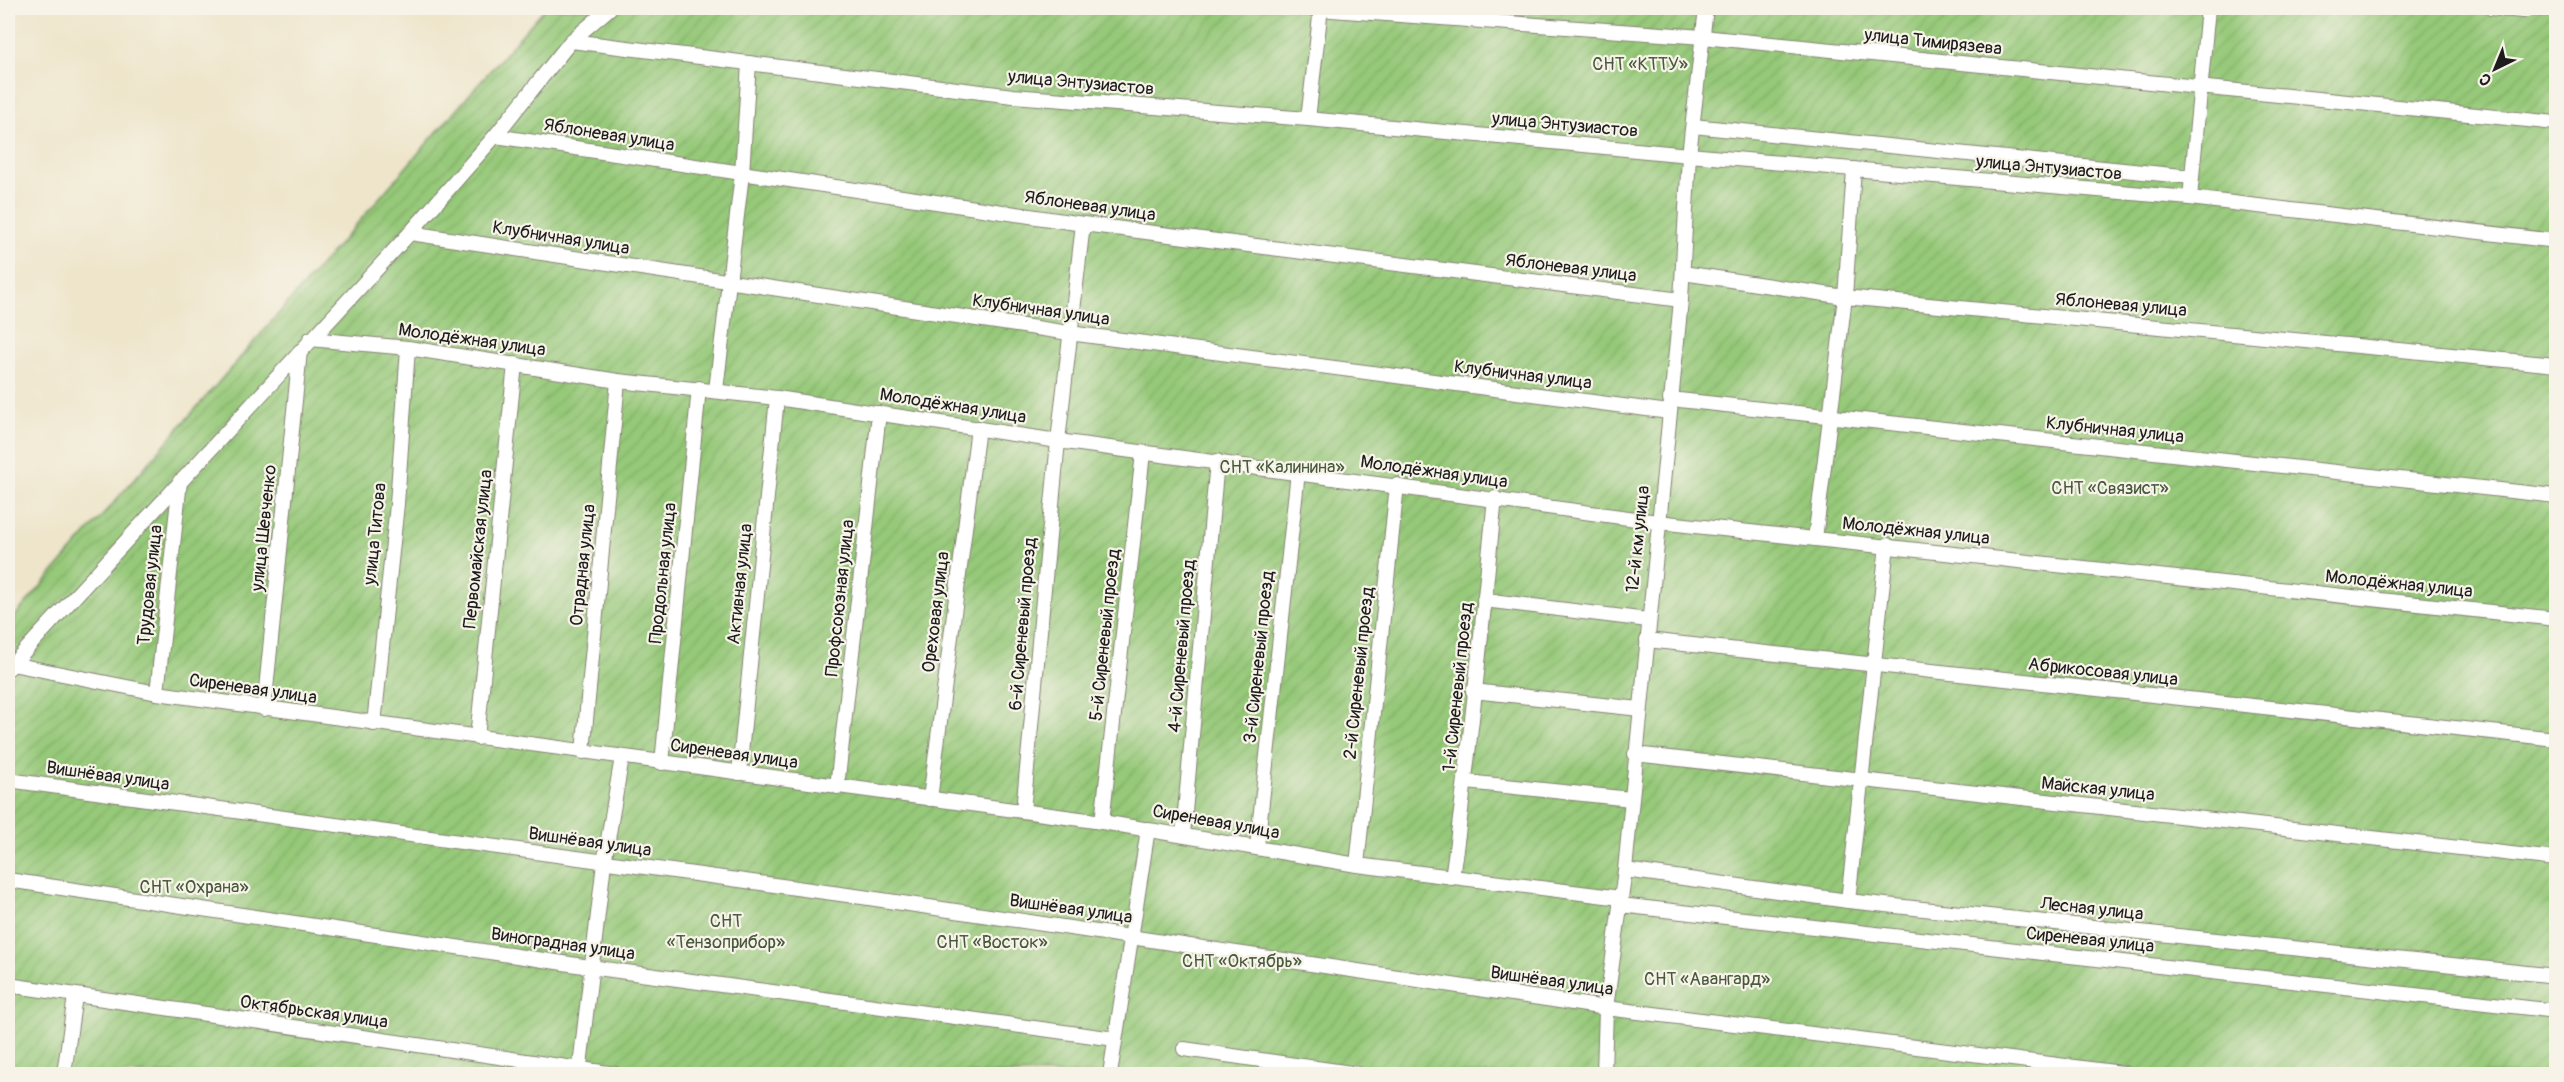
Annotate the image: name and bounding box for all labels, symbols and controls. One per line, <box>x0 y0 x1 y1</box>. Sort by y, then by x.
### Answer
street label: улица Тимирязева <box>1862 23 2003 61</box>
north arrow <box>2465 39 2525 99</box>
park label: СНТ «КТТУ» <box>1592 53 1688 76</box>
street label: улица Энтузиастов <box>1006 65 1155 101</box>
text: С <box>2475 68 2496 90</box>
street label: улица Энтузиастов <box>1490 107 1639 143</box>
street label: Яблоневая улица <box>542 113 676 157</box>
street label: улица Энтузиастов <box>1974 150 2123 186</box>
street label: Яблоневая улица <box>1023 185 1157 227</box>
street label: Клубничная улица <box>491 216 631 260</box>
street label: Яблоневая улица <box>1504 249 1638 287</box>
street label: Яблоневая улица <box>2054 288 2188 322</box>
street label: Клубничная улица <box>971 289 1111 331</box>
street label: Молодёжная улица <box>397 318 547 362</box>
street label: Клубничная улица <box>1453 355 1593 395</box>
street label: Молодёжная улица <box>878 383 1028 429</box>
street label: Клубничная улица <box>2045 411 2185 449</box>
street label: Молодёжная улица <box>1359 450 1509 494</box>
park label: СНТ «Калинина» <box>1219 456 1345 479</box>
street label: улица Шевченко <box>246 463 282 593</box>
street label: Первомайская улица <box>458 468 498 630</box>
park label: СНТ «Связист» <box>2051 477 2169 500</box>
street label: улица Титова <box>358 482 392 587</box>
street label: 12-й км улица <box>1621 484 1655 594</box>
street label: Продольная улица <box>644 501 682 645</box>
street label: Отрадная улица <box>565 503 601 627</box>
street label: Молодёжная улица <box>1841 512 1991 550</box>
street label: Профсоюзная улица <box>820 518 860 678</box>
street label: Активная улица <box>722 522 758 646</box>
street label: Трудовая улица <box>132 524 168 646</box>
street label: 6-й Сиреневый проезд <box>1004 536 1042 712</box>
street label: 5-й Сиреневый проезд <box>1085 548 1125 722</box>
street label: Ореховая улица <box>917 550 955 674</box>
street label: 4-й Сиреневый проезд <box>1163 558 1201 734</box>
street label: Молодёжная улица <box>2324 565 2474 603</box>
street label: 3-й Сиреневый проезд <box>1239 569 1280 744</box>
street label: 2-й Сиреневый проезд <box>1339 585 1380 760</box>
street label: 1-й Сиреневый проезд <box>1438 601 1478 773</box>
street label: Абрикосовая улица <box>2027 653 2179 691</box>
street label: Сиреневая улица <box>188 669 318 709</box>
street label: Сиреневая улица <box>669 734 799 774</box>
street label: Вишнёвая улица <box>45 756 171 796</box>
street label: Майская улица <box>2040 772 2156 806</box>
street label: Сиреневая улица <box>1151 799 1281 845</box>
street label: Вишнёвая улица <box>527 822 653 862</box>
park label: СНТ «Охрана» <box>139 876 249 899</box>
street label: Вишнёвая улица <box>1008 889 1134 929</box>
street label: Лесная улица <box>2038 892 2145 926</box>
park label: СНТ «Тензоприбор» <box>667 910 785 954</box>
street label: Сиреневая улица <box>2025 922 2155 958</box>
street label: Виноградная улица <box>490 923 636 965</box>
park label: СНТ «Восток» <box>936 931 1048 954</box>
park label: СНТ «Октябрь» <box>1182 950 1302 973</box>
street label: Вишнёвая улица <box>1489 961 1615 1001</box>
park label: СНТ «Авангард» <box>1644 968 1770 991</box>
street label: Октябрьская улица <box>238 990 390 1034</box>

